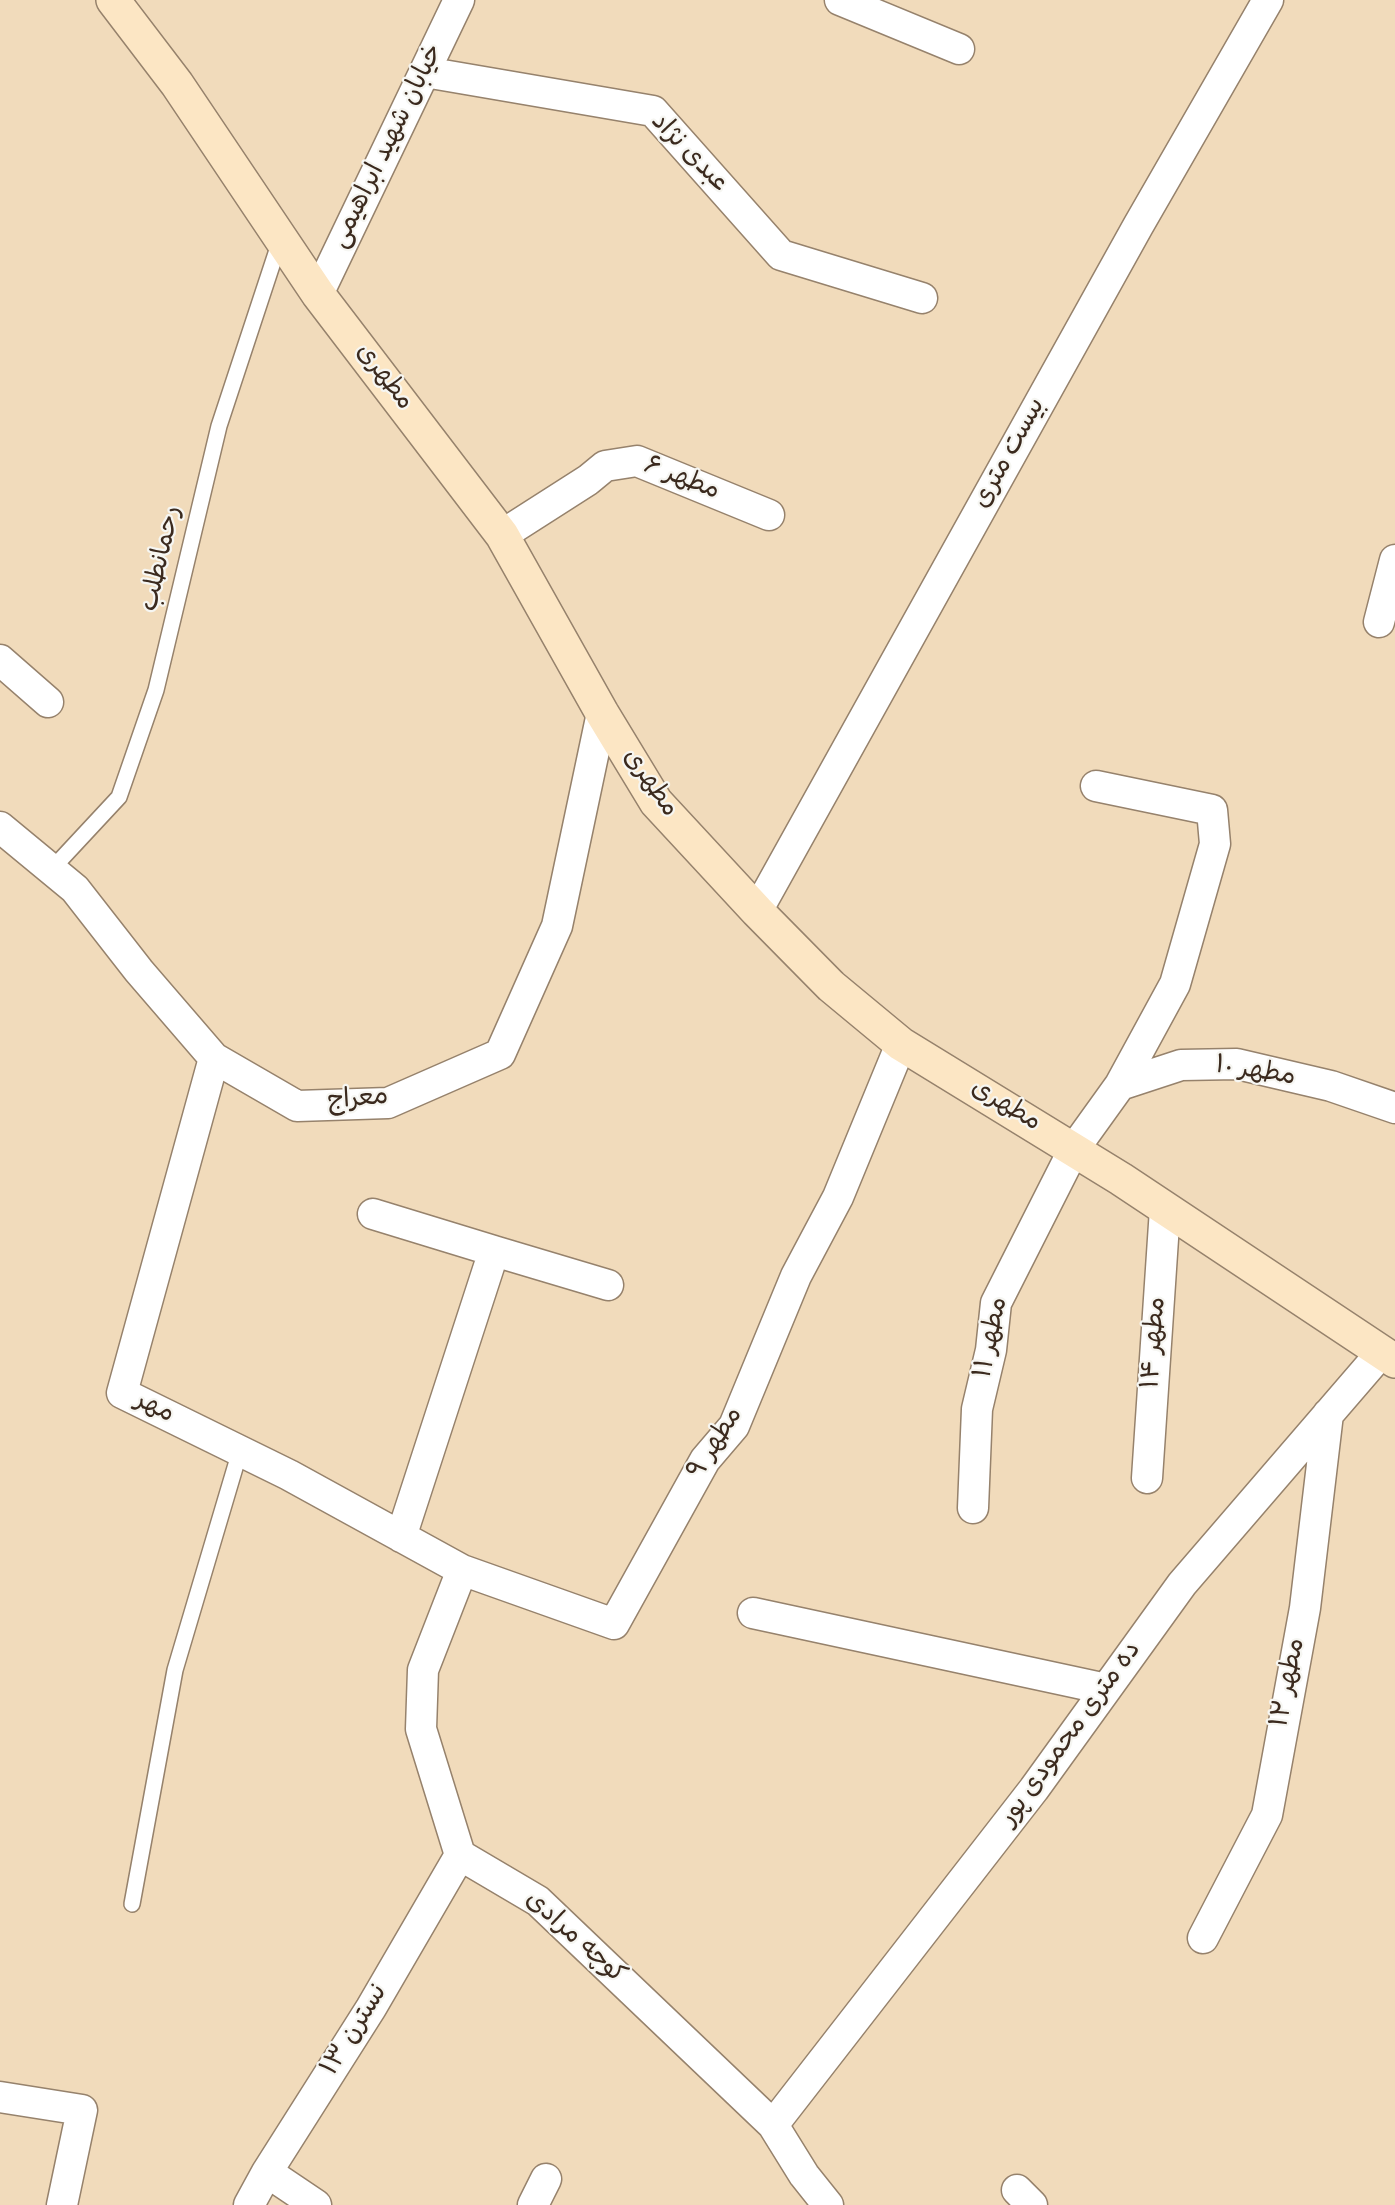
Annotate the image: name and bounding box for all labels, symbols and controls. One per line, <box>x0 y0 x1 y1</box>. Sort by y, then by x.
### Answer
street label: خیابان شهید ابراهیمی <box>326 40 452 254</box>
street label: عبدی نژاد <box>643 108 733 200</box>
street label: مطهری <box>347 338 419 418</box>
street label: بیست متری <box>968 393 1054 515</box>
street label: مطهر ۶ <box>639 451 723 509</box>
street label: رحمانطلب <box>136 503 190 615</box>
street label: مطهری <box>614 744 684 824</box>
street label: مطهر ۱۰ <box>1213 1051 1297 1095</box>
street label: مطهری <box>964 1074 1046 1140</box>
street label: معراج <box>326 1083 390 1119</box>
street label: مطهر ۱۱ <box>969 1295 1017 1381</box>
street label: مطهر ۱۴ <box>1137 1296 1175 1390</box>
street label: مهر <box>129 1386 179 1432</box>
street label: مطهر ۹ <box>683 1402 751 1486</box>
street label: مطهر ۱۲ <box>1266 1636 1314 1730</box>
street label: ده متری محمودی پور <box>995 1637 1149 1833</box>
street label: کوچه مرادی <box>517 1886 631 1992</box>
street label: نسترن ۱۳ <box>316 1980 396 2082</box>

